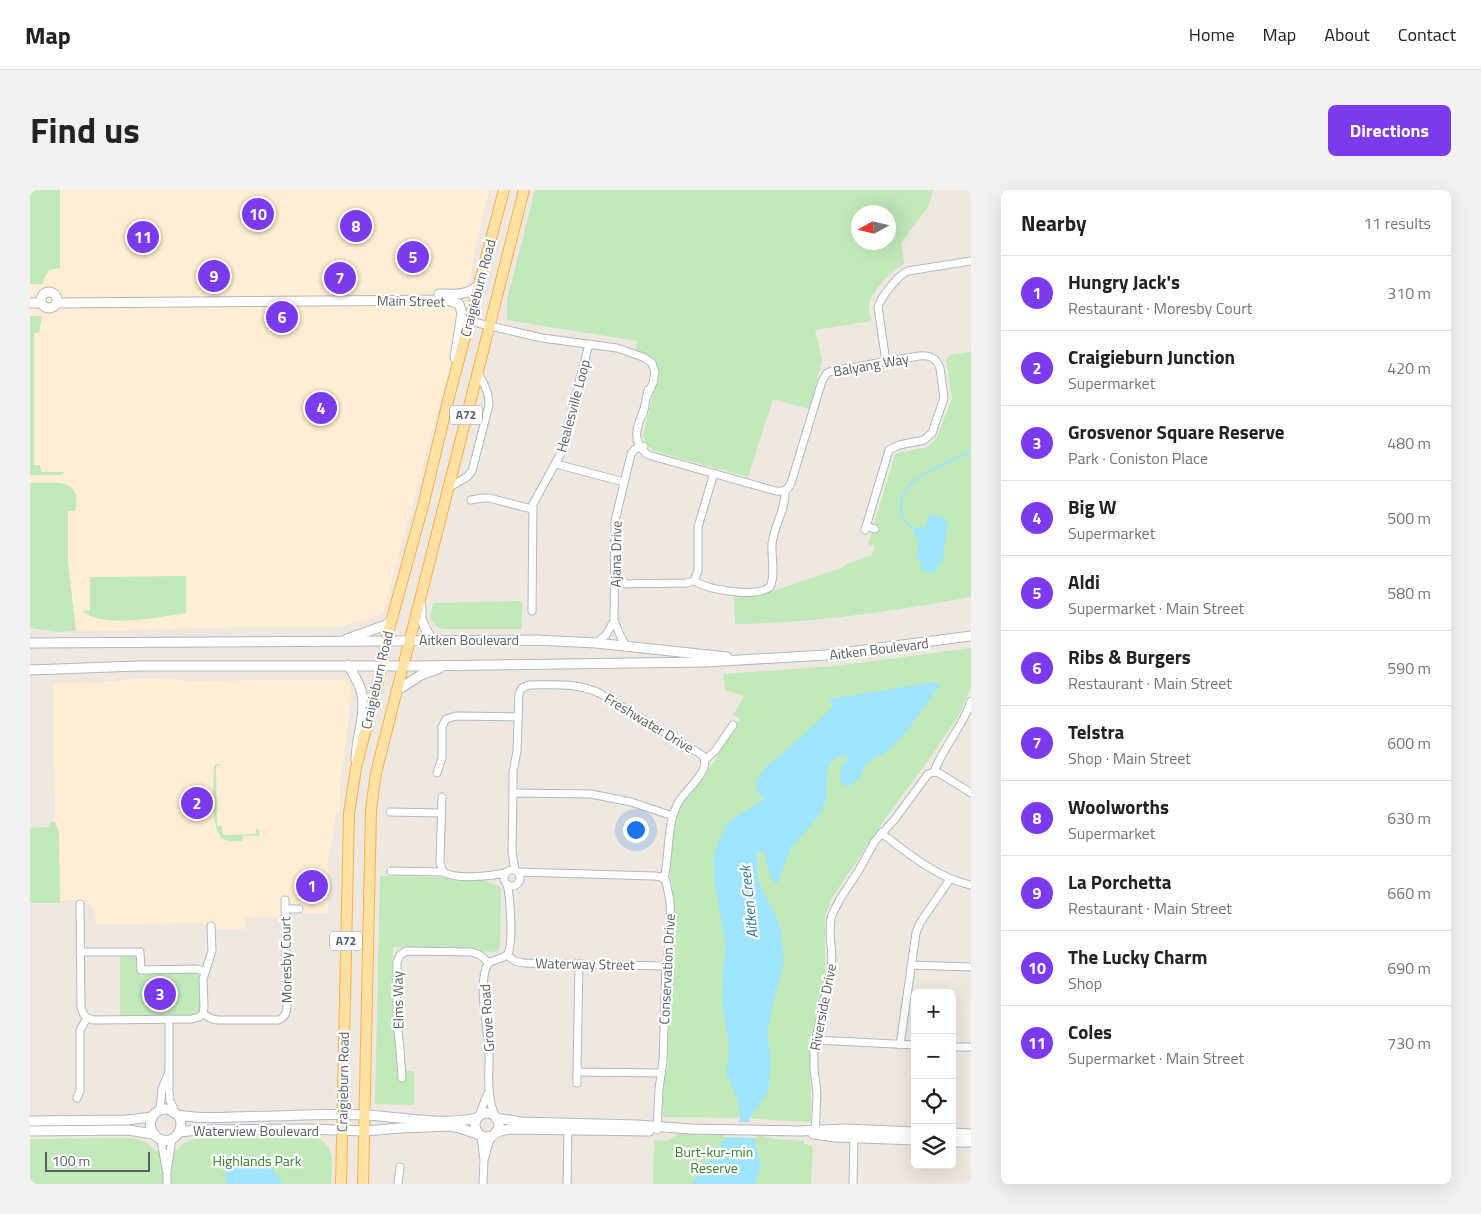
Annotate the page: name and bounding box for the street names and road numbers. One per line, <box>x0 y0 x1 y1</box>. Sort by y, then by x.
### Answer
street label: Craigieburn Road <box>454 237 501 339</box>
street label: Main Street <box>377 289 446 312</box>
street label: Balyang Way <box>832 348 910 381</box>
street label: Healesville Loop <box>550 357 595 455</box>
road number: A72 <box>450 406 482 424</box>
street label: Ajana Drive <box>604 520 627 587</box>
street label: Craigieburn Road <box>355 629 398 731</box>
street label: Aitken Boulevard <box>419 629 519 650</box>
street label: Aitken Boulevard <box>828 632 930 665</box>
street label: Freshwater Drive <box>601 688 698 758</box>
street label: Conservation Drive <box>653 913 680 1025</box>
street label: Moresby Court <box>274 916 297 1003</box>
road number: A72 <box>330 931 362 950</box>
street label: Waterway Street <box>535 952 635 975</box>
street label: Riverside Drive <box>804 962 841 1052</box>
street label: Elms Way <box>386 971 409 1029</box>
street label: Grove Road <box>474 984 499 1053</box>
street label: Craigieburn Road <box>331 1032 354 1132</box>
street label: Waterview Boulevard <box>193 1120 319 1141</box>

